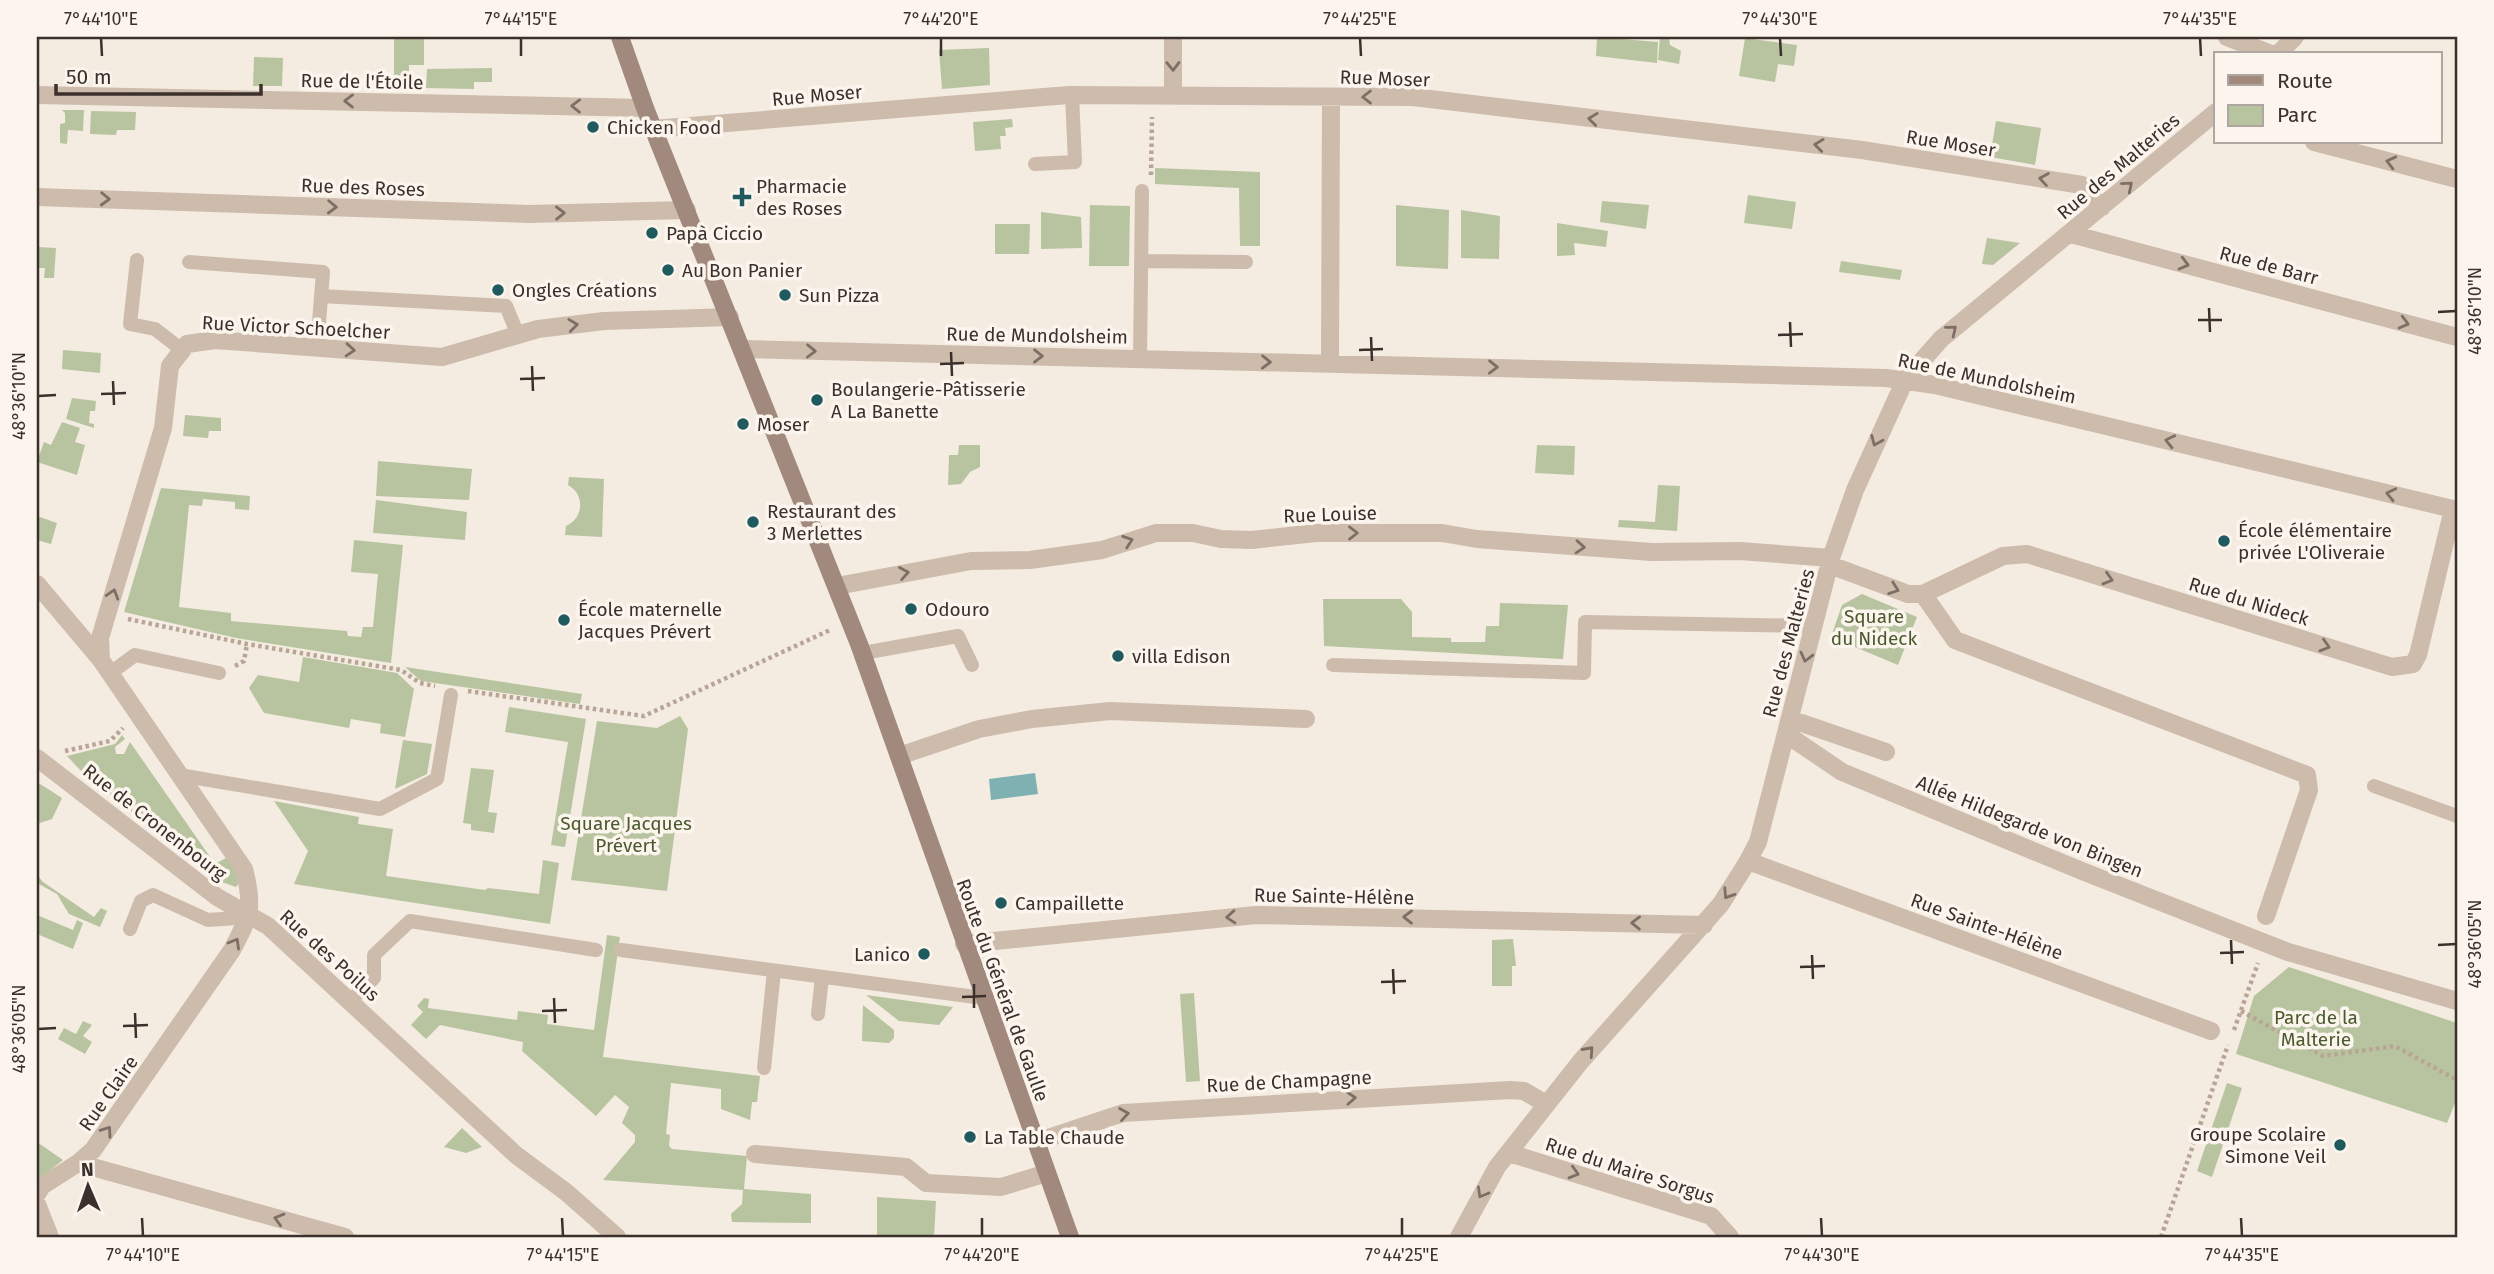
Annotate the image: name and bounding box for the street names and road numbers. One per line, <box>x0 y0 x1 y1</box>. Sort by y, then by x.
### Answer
street label: Rue Moser <box>1339 65 1431 92</box>
street label: Rue de l'Étoile <box>300 69 424 94</box>
street label: Rue Moser <box>771 80 864 111</box>
street label: Rue des Malteries <box>2052 108 2184 224</box>
street label: Rue Moser <box>1904 125 1998 162</box>
street label: Rue des Roses <box>301 174 425 201</box>
street label: Rue de Barr <box>2217 241 2321 290</box>
street label: Rue Victor Schoelcher <box>201 311 391 344</box>
street label: Rue de Mundolsheim <box>946 322 1128 349</box>
street label: Rue de Mundolsheim <box>1896 348 2078 409</box>
street label: Rue Louise <box>1283 501 1377 528</box>
street label: Rue des Malteries <box>1758 566 1819 720</box>
street label: Rue du Nideck <box>2186 572 2312 631</box>
street label: Rue de Cronenbourg <box>78 759 231 886</box>
street label: Allée Hildegarde von Bingen <box>1913 770 2146 882</box>
street label: Route du Général de Gaulle <box>951 876 1054 1105</box>
street label: Rue Sainte-Hélène <box>1254 884 1414 909</box>
street label: Rue Sainte-Hélène <box>1908 888 2066 965</box>
street label: Rue des Poilus <box>275 905 384 1006</box>
street label: Rue Claire <box>74 1051 143 1135</box>
street label: Rue de Champagne <box>1206 1066 1372 1097</box>
street label: Rue du Maire Sorgus <box>1543 1132 1717 1209</box>

